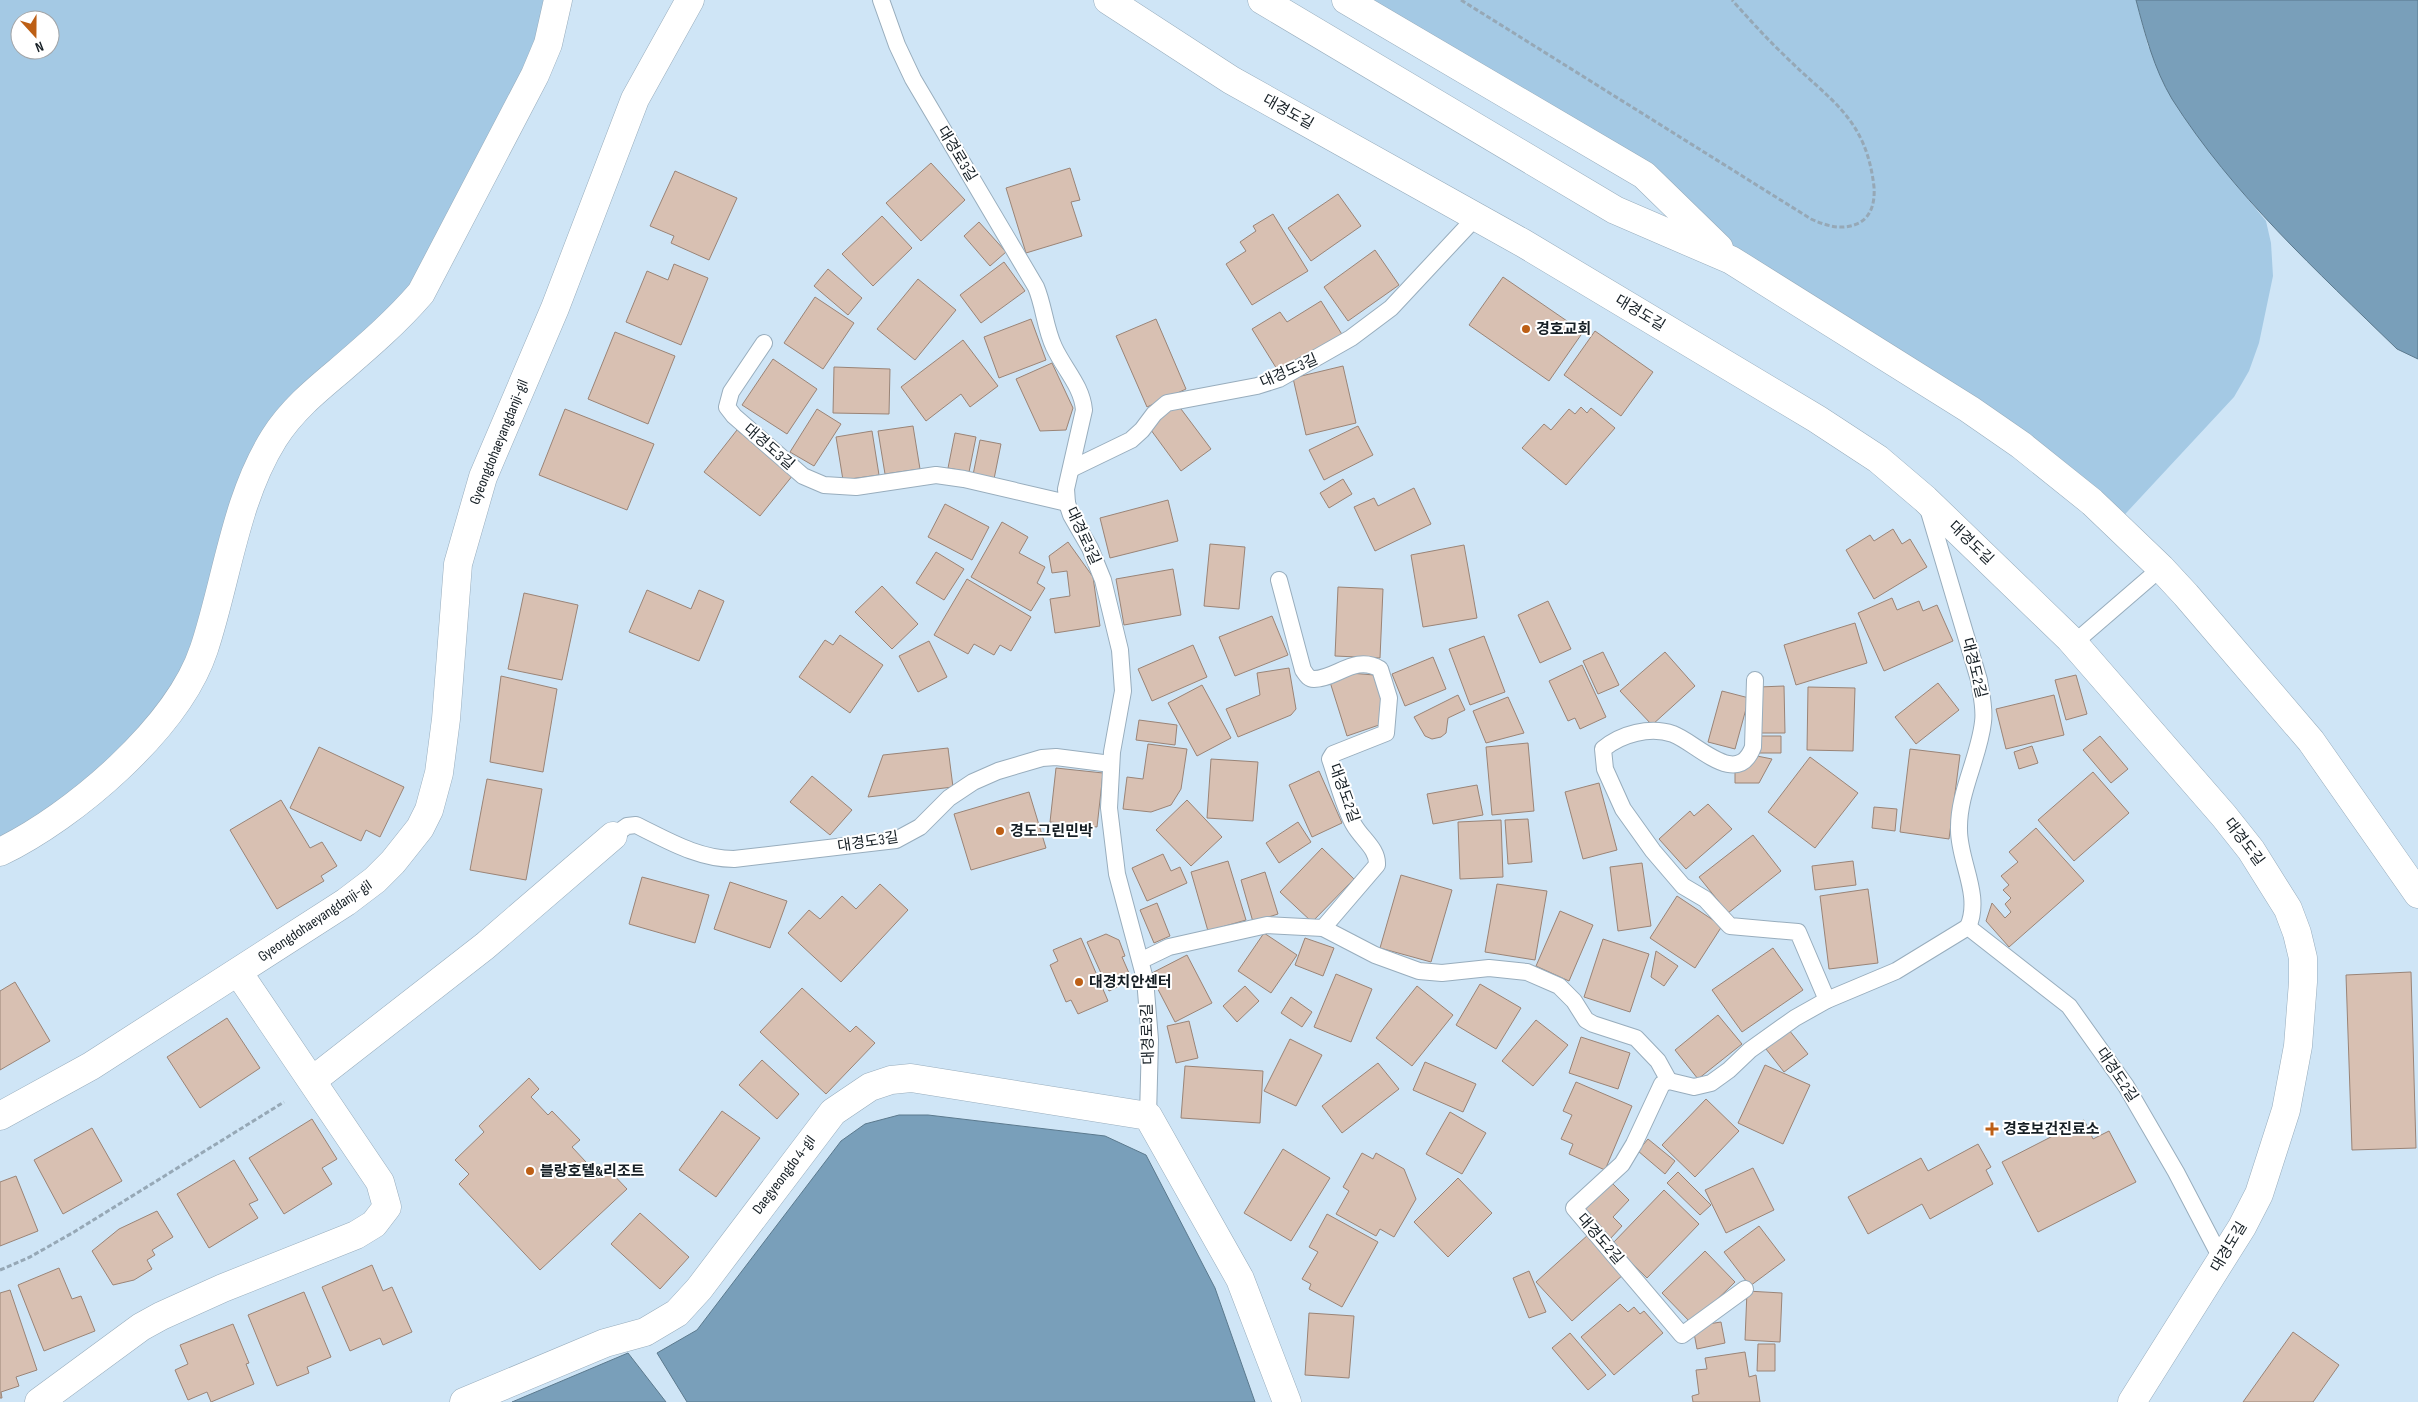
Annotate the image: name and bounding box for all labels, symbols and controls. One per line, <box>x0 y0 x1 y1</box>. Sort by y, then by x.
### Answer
north arrow <box>10 10 60 60</box>
text: N <box>33 37 46 56</box>
street label: 대경도길 <box>1259 90 1317 134</box>
street label: 대경로3길 <box>933 123 981 185</box>
street label: 대경도길 <box>1611 291 1669 335</box>
place label: 경호교회 <box>1536 320 1591 339</box>
marker: 경호교회 <box>1520 323 1532 335</box>
street label: 대경도3길 <box>1257 350 1321 392</box>
street label: Gyeongdohaeyangdanji-gil <box>465 377 533 507</box>
street label: 대경도3길 <box>740 420 798 474</box>
street label: 대경로3길 <box>1061 504 1105 568</box>
street label: 대경도길 <box>1945 517 1997 569</box>
street label: 대경도2길 <box>1957 636 1991 700</box>
street label: 대경도2길 <box>1325 761 1363 825</box>
street label: 대경도길 <box>2220 814 2268 870</box>
place label: 경도그린민박 <box>1010 822 1093 841</box>
marker: 경도그린민박 <box>994 825 1006 837</box>
street label: 대경도3길 <box>836 828 900 856</box>
street label: Gyeongdohaeyangdanji-gil <box>254 876 376 966</box>
place label: 대경치안센터 <box>1089 973 1172 992</box>
marker: 대경치안센터 <box>1073 976 1085 988</box>
street label: 대경로3길 <box>1137 1003 1159 1065</box>
street label: 대경도2길 <box>2092 1044 2142 1106</box>
place label: 경호보건진료소 <box>2003 1120 2100 1139</box>
marker: 경호보건진료소 <box>1985 1122 1999 1136</box>
street label: Daegyeongdo 4-gil <box>748 1132 820 1218</box>
place label: 블랑호텔&리조트 <box>540 1162 645 1181</box>
marker: 블랑호텔&리조트 <box>524 1165 536 1177</box>
street label: 대경도2길 <box>1573 1210 1627 1268</box>
street label: 대경도길 <box>2207 1218 2251 1276</box>

